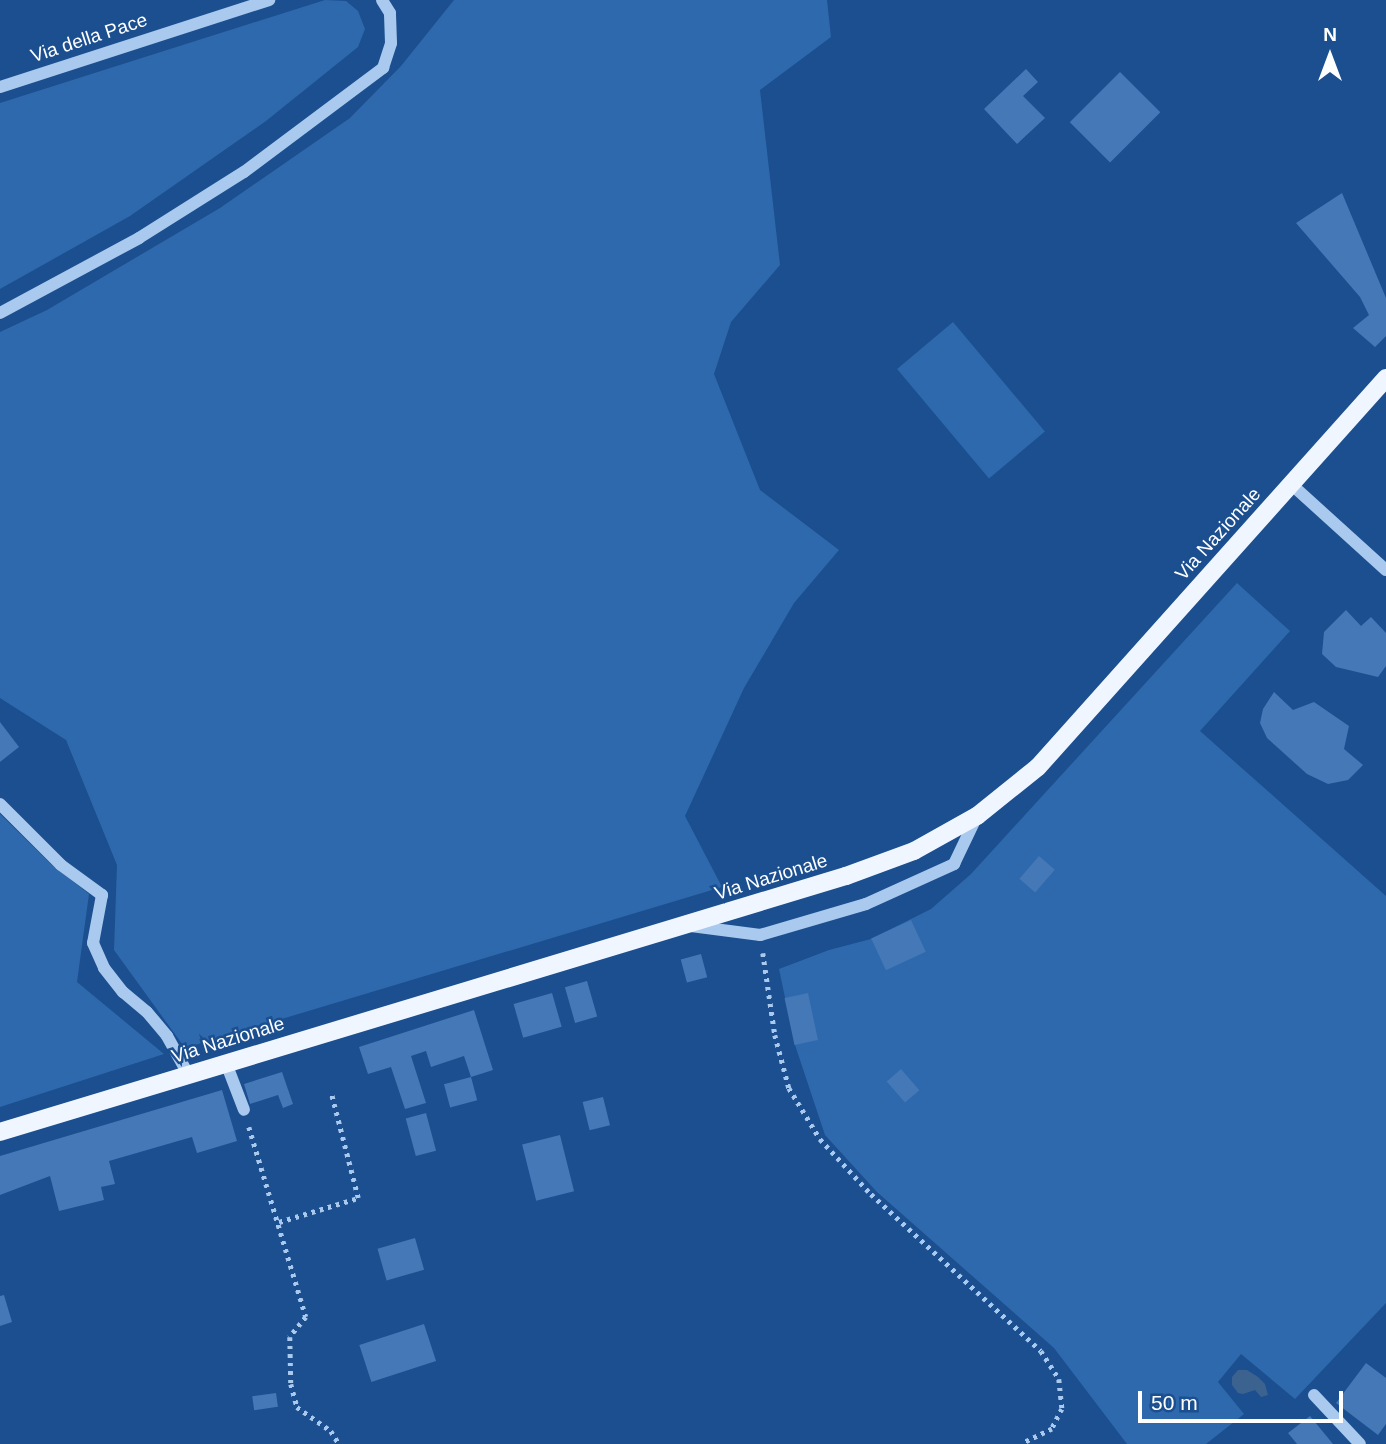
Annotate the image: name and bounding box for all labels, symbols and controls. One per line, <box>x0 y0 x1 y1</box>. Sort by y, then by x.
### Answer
street label: Via della Pace <box>28 8 150 68</box>
north arrow <box>1295 21 1365 91</box>
text: N <box>1323 24 1337 45</box>
street label: Via Nazionale <box>1170 483 1266 585</box>
street label: Via Nazionale <box>712 849 830 905</box>
street label: Via Nazionale <box>169 1012 287 1068</box>
scale bar <box>1141 1378 1346 1422</box>
text: 50 m <box>1151 1391 1198 1414</box>

